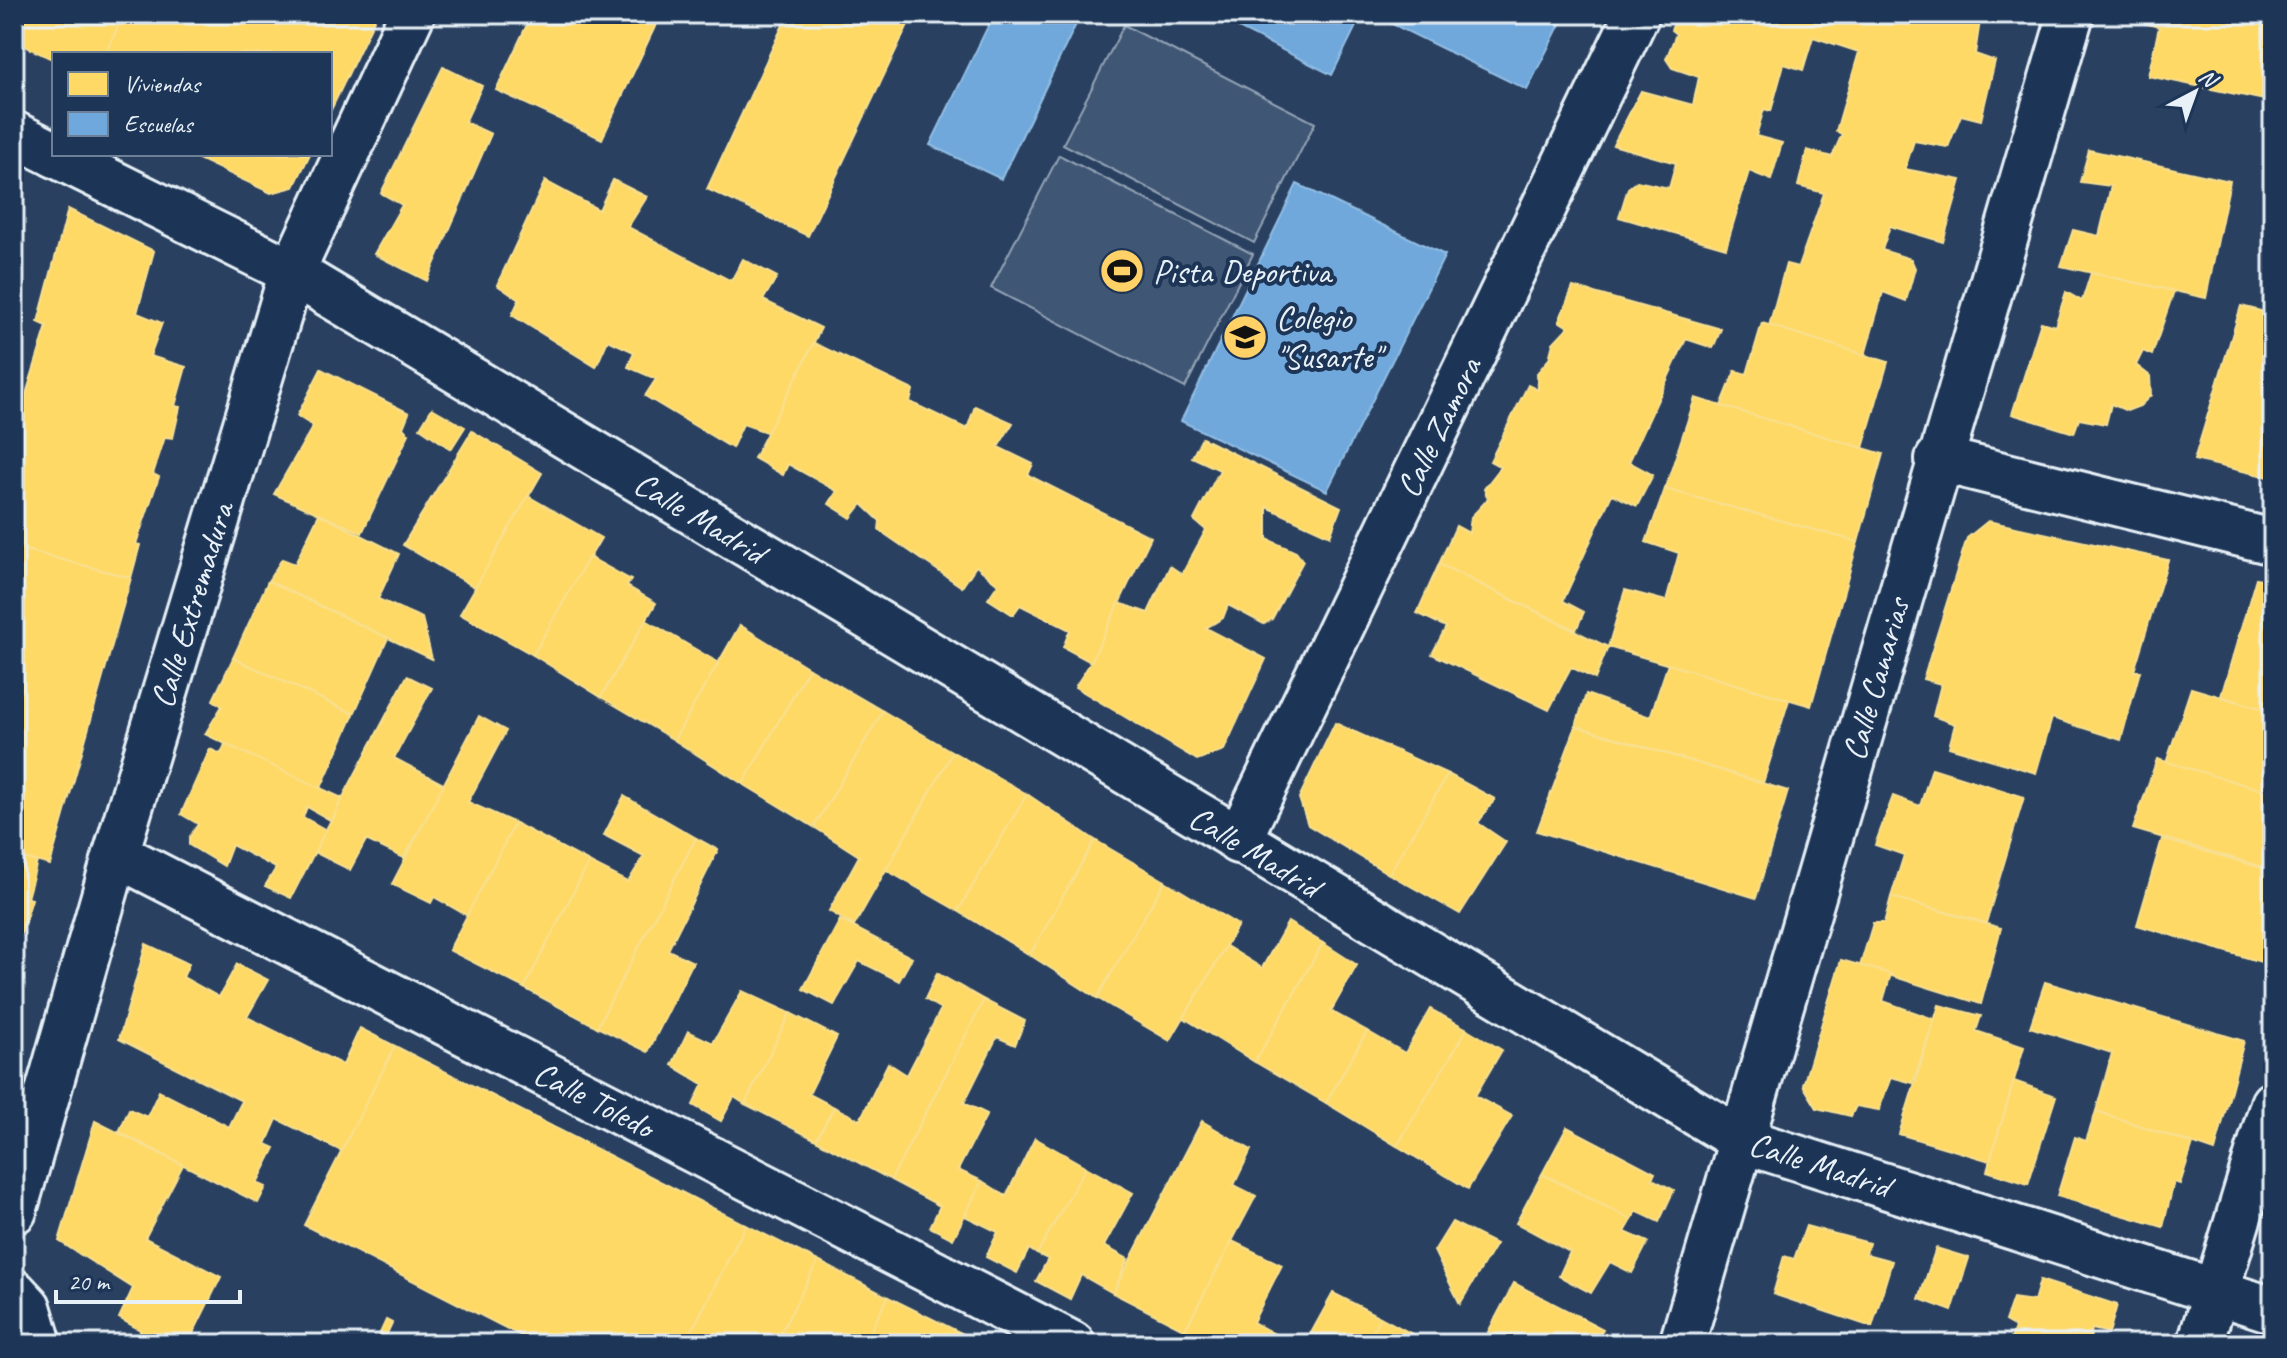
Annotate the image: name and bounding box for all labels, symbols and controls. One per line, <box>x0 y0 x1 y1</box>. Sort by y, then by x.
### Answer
legend <box>52 52 332 156</box>
north arrow <box>2155 52 2235 132</box>
text: N <box>2193 63 2224 95</box>
text: Viviendas <box>124 69 202 99</box>
text: Escuelas <box>124 109 195 139</box>
sports icon: Pista Deportiva <box>1098 247 1146 295</box>
place label: Pista Deportiva <box>1153 250 1334 293</box>
place label: Colegio "Susarte" <box>1276 296 1387 378</box>
school or university icon: Colegio "Susarte" <box>1221 313 1269 361</box>
street label: Calle Zamora <box>1386 348 1492 504</box>
street label: Calle Madrid <box>626 462 778 576</box>
street label: Calle Extremadura <box>140 495 244 713</box>
street label: Calle Canarias <box>1832 591 1920 765</box>
street label: Calle Madrid <box>1181 796 1333 910</box>
street label: Calle Toledo <box>527 1051 664 1150</box>
street label: Calle Madrid <box>1744 1122 1901 1209</box>
scale bar <box>56 1254 240 1304</box>
text: 20 m <box>68 1267 111 1297</box>

